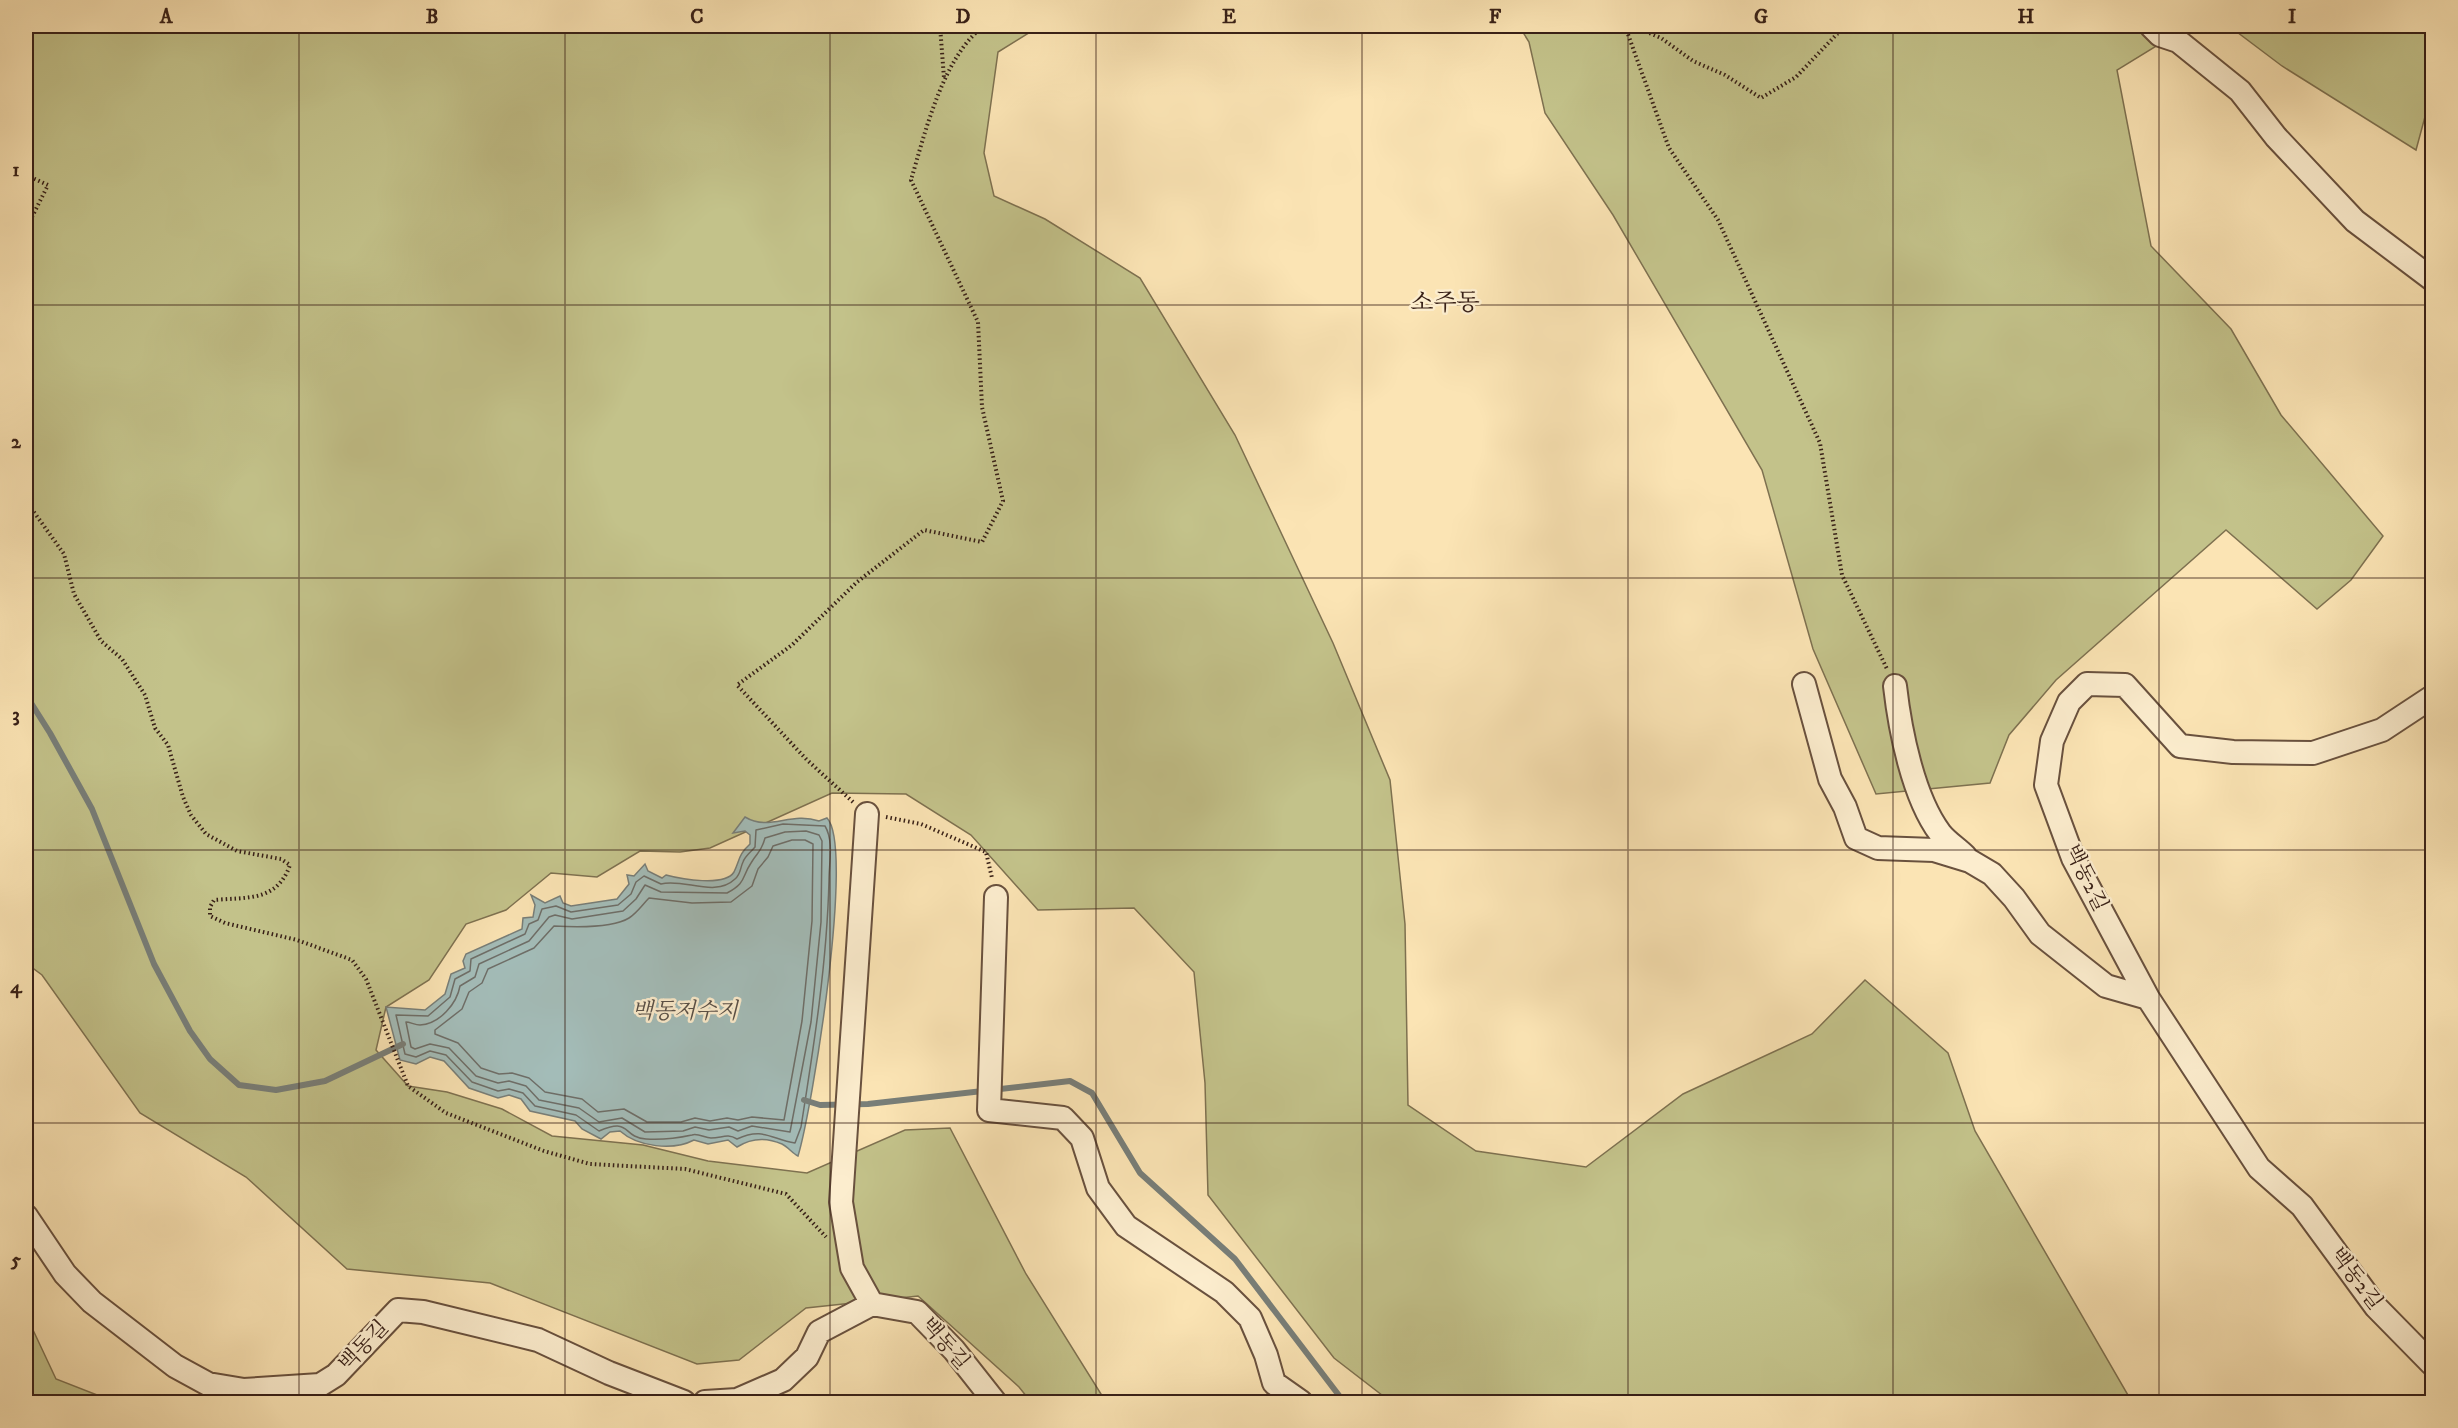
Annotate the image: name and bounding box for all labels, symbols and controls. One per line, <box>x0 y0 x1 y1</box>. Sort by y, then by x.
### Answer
text: A <box>159 5 174 30</box>
text: B <box>426 5 438 30</box>
text: C <box>690 5 704 30</box>
text: D <box>956 5 971 30</box>
text: E <box>1222 5 1236 30</box>
text: F <box>1489 5 1502 30</box>
text: G <box>1754 5 1768 30</box>
text: H <box>2018 5 2035 30</box>
text: I <box>2288 5 2296 30</box>
text: 1 <box>12 158 20 183</box>
district label: 소주동 <box>1410 288 1480 318</box>
text: 2 <box>11 430 22 455</box>
text: 3 <box>12 703 20 728</box>
street label: 백동2길 <box>2059 840 2113 916</box>
text: 4 <box>10 975 23 1000</box>
water label: 백동저수지 <box>632 998 740 1025</box>
street label: 백동2길 <box>2324 1243 2388 1315</box>
text: 5 <box>10 1248 21 1273</box>
street label: 백동길 <box>915 1313 975 1375</box>
street label: 백동길 <box>334 1315 394 1377</box>

